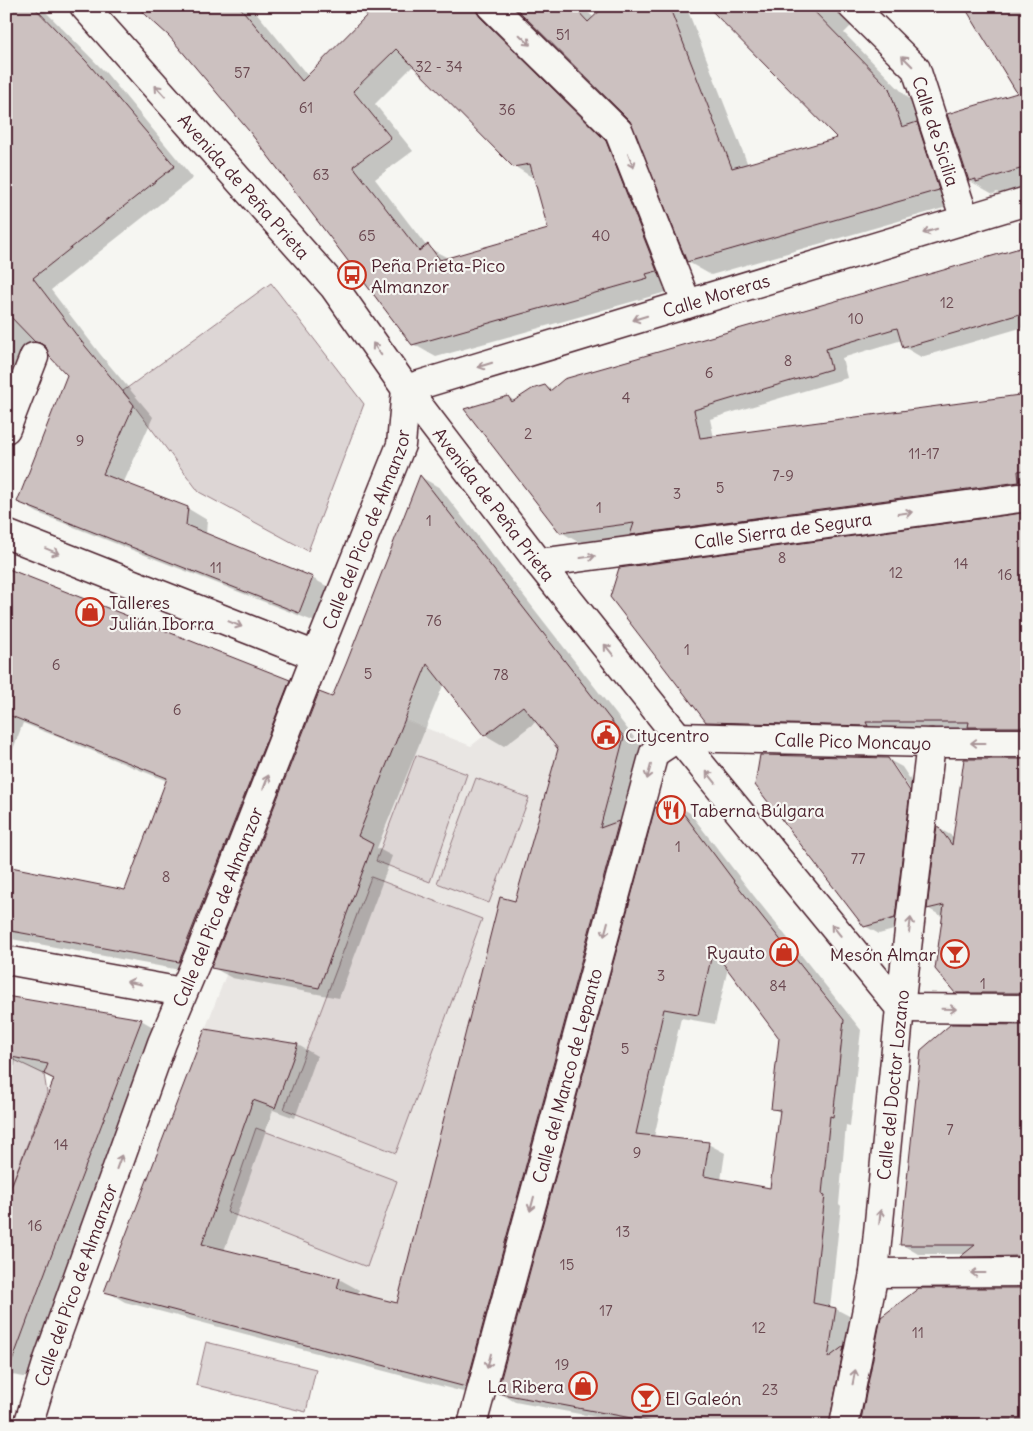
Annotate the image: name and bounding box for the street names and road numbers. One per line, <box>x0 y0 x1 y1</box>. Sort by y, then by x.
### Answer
street label: Calle de Sicilia <box>908 73 965 189</box>
street label: Avenida de Peña Prieta <box>173 108 315 264</box>
street label: Calle Moreras <box>660 268 772 322</box>
street label: Avenida de Peña Prieta <box>428 423 560 586</box>
street label: Calle del Pico de Almanzor <box>316 428 414 633</box>
street label: Calle Sierra de Segura <box>692 507 873 553</box>
street label: Calle Pico Moncayo <box>774 728 932 755</box>
street label: Calle del Pico de Almanzor <box>167 803 268 1010</box>
street label: Calle del Manco de Lepanto <box>527 966 607 1186</box>
street label: Calle del Doctor Lozano <box>872 988 914 1181</box>
street label: Calle del Pico de Almanzor <box>29 1180 122 1389</box>

